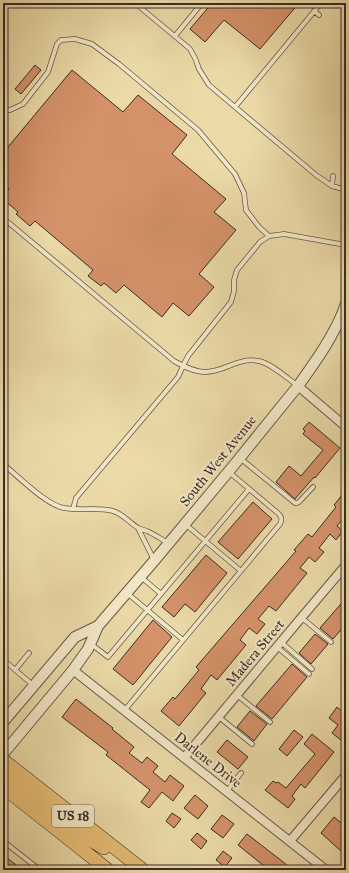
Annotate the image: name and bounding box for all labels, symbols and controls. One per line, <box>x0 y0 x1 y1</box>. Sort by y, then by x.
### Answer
street label: South West Avenue <box>176 412 260 510</box>
street label: Madera Street <box>222 616 288 690</box>
street label: Darlene Drive <box>171 729 245 792</box>
road number: US 18 <box>52 805 94 827</box>

